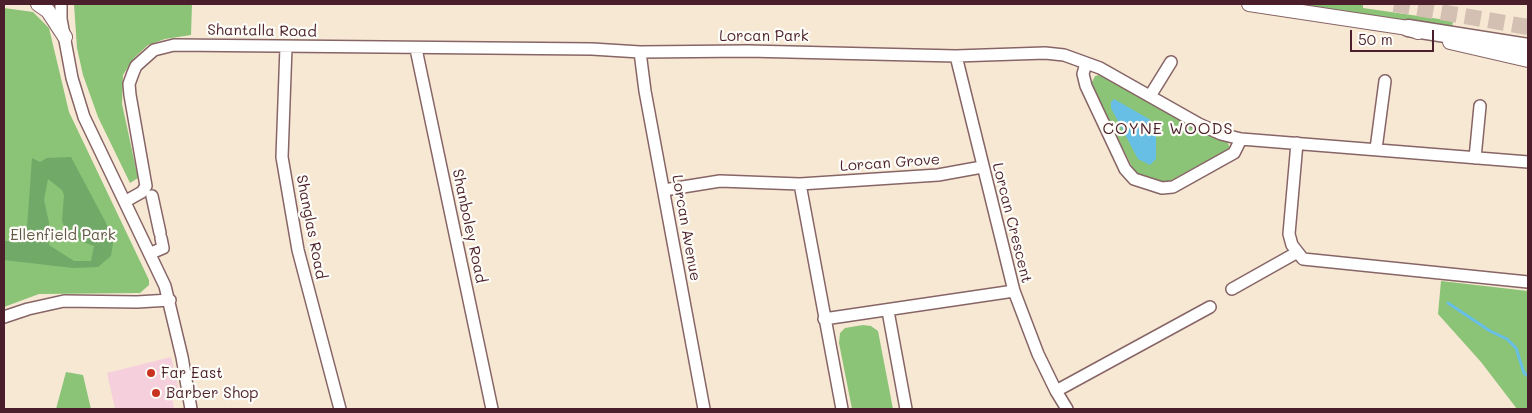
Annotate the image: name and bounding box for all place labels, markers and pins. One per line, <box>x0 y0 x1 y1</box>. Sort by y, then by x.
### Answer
place label: Far East <box>161 364 223 382</box>
marker: Far East <box>145 367 157 379</box>
place label: Barber Shop <box>166 384 258 402</box>
marker: Barber Shop <box>150 387 162 399</box>

